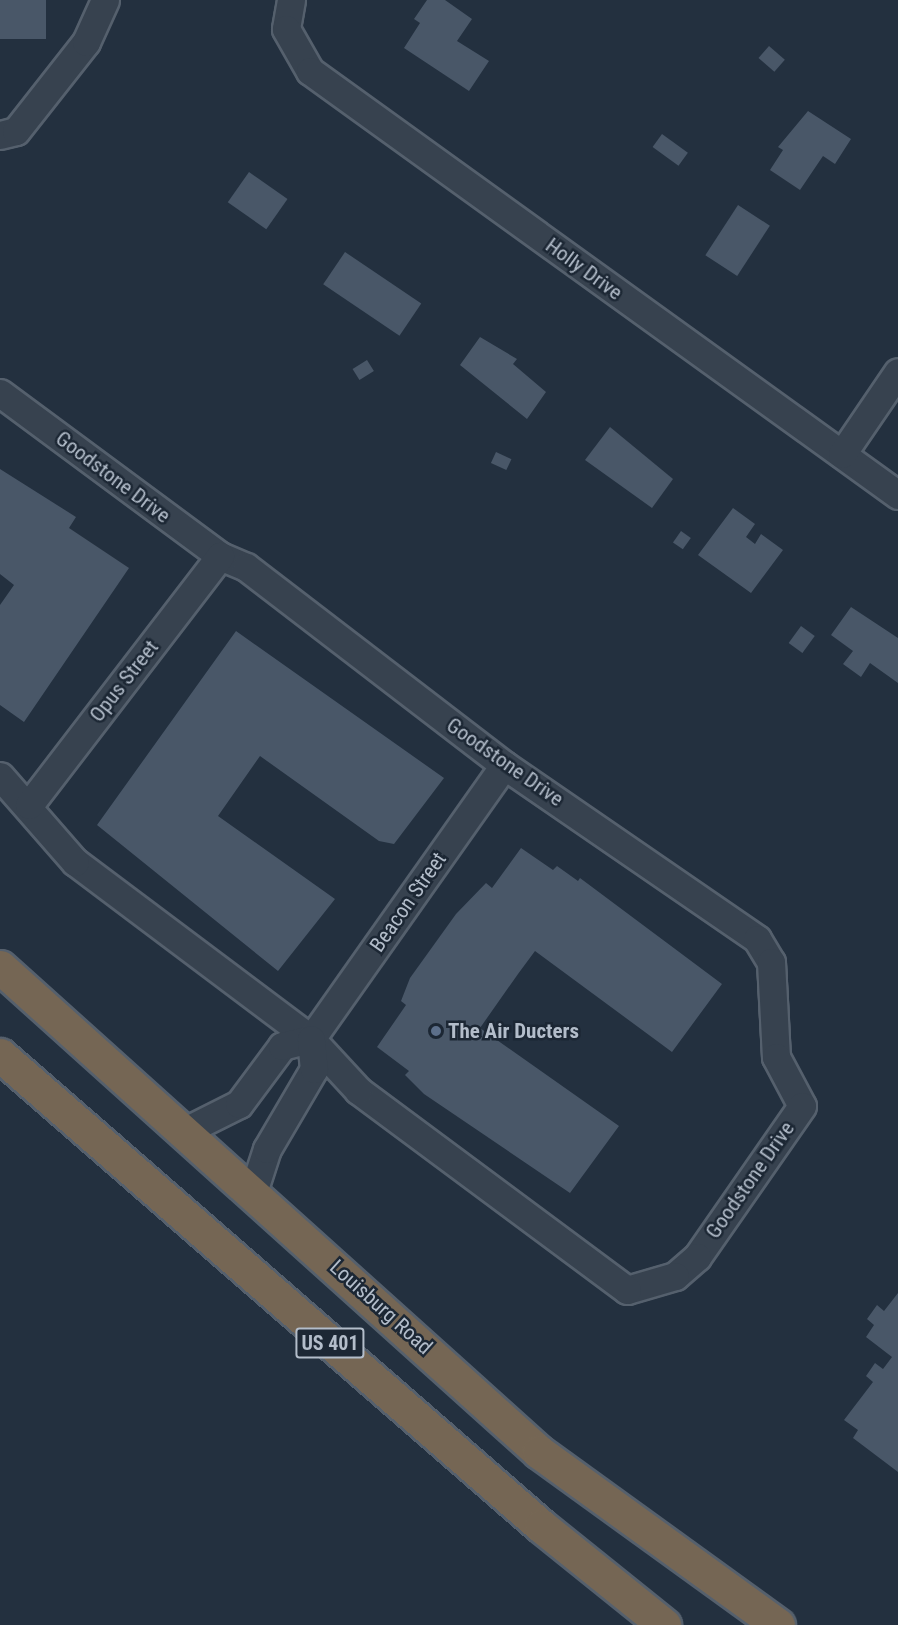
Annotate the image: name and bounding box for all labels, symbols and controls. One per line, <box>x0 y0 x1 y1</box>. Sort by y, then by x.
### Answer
street label: Holly Drive <box>541 233 627 305</box>
street label: Goodstone Drive <box>51 426 175 528</box>
street label: Opus Street <box>84 635 164 727</box>
street label: Goodstone Drive <box>442 712 568 812</box>
street label: Beacon Street <box>364 847 452 957</box>
place label: The Air Ducters <box>448 1018 579 1044</box>
marker: The Air Ducters <box>429 1024 443 1038</box>
street label: Goodstone Drive <box>700 1117 800 1243</box>
street label: Louisburg Road <box>325 1254 437 1360</box>
road number: US 401 <box>294 1326 366 1360</box>

